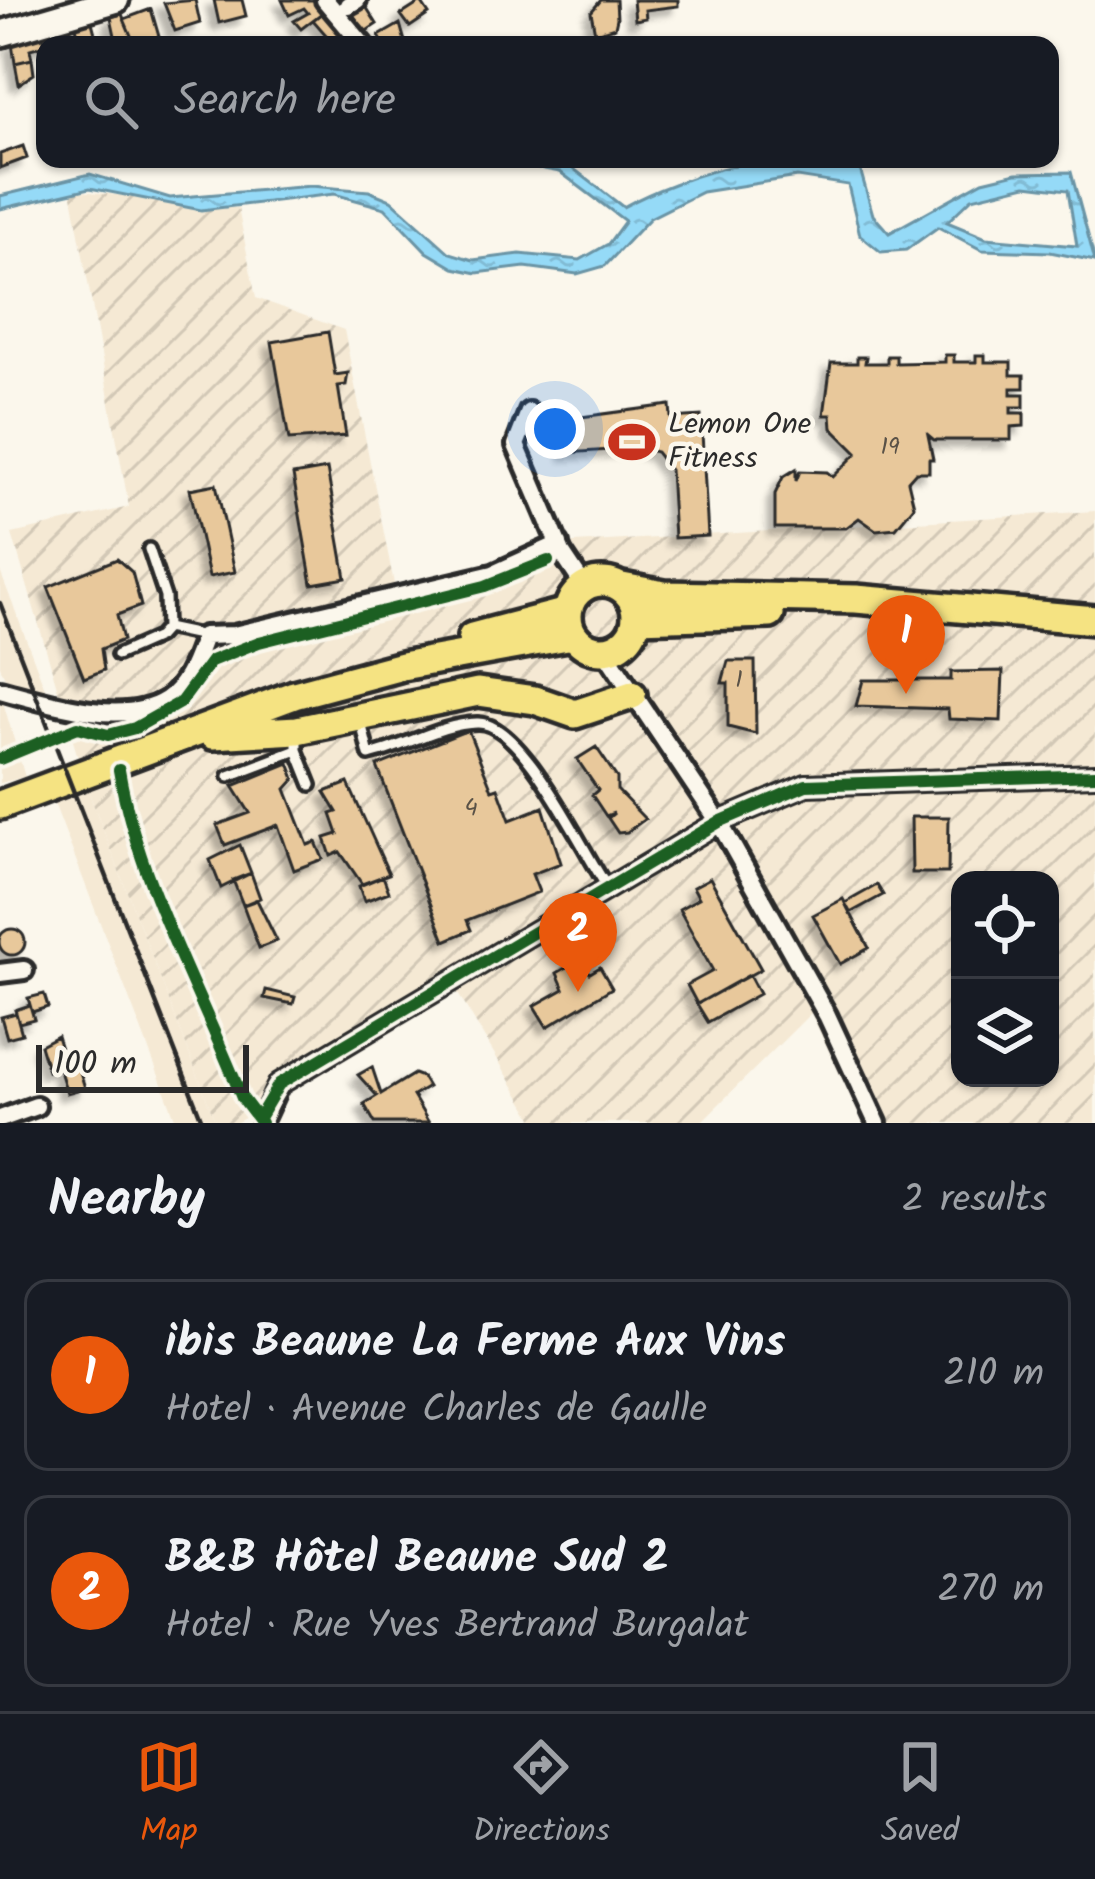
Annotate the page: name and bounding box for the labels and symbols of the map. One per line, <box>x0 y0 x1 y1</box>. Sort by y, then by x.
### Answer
your location <box>525 399 585 459</box>
place label: Lemon One Fitness <box>668 401 811 483</box>
sports icon: Lemon One Fitness <box>607 417 657 467</box>
house number: 19 <box>880 428 900 467</box>
pin: 1 <box>867 595 945 694</box>
house number: 1 <box>735 661 743 700</box>
house number: 4 <box>464 789 478 828</box>
pin: 2 <box>539 893 617 992</box>
scale bar <box>36 1039 249 1092</box>

